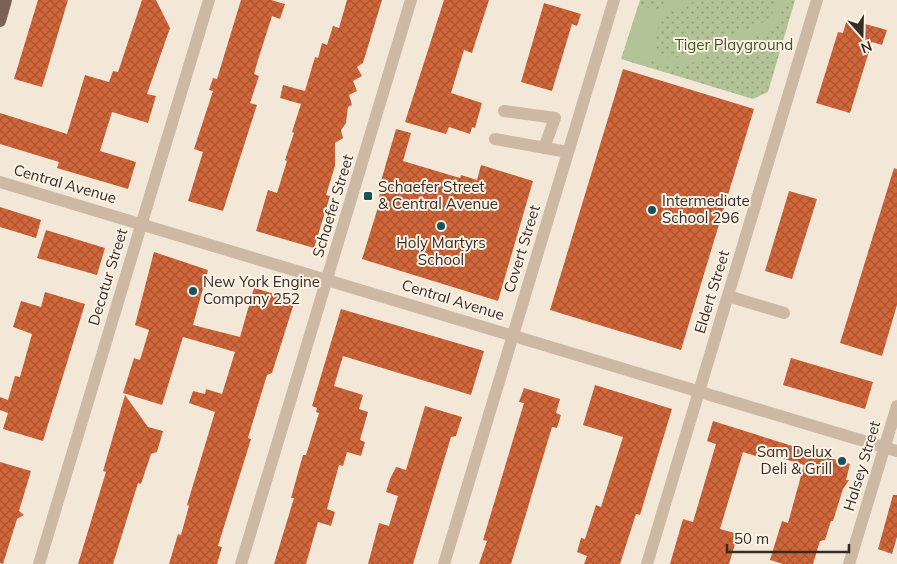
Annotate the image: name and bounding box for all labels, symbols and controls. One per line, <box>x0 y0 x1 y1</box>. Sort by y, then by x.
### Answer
north arrow <box>837 10 887 60</box>
park label: Tiger Playground <box>675 35 793 54</box>
text: N <box>858 37 874 57</box>
street label: Schaefer Street <box>308 152 357 260</box>
street label: Central Avenue <box>12 160 119 207</box>
place label: Schaefer Street & Central Avenue <box>378 177 498 213</box>
marker: Schaefer Street & Central Avenue <box>362 190 374 202</box>
place label: Intermediate School 296 <box>662 191 750 227</box>
street label: Covert Street <box>499 203 544 295</box>
marker: Intermediate School 296 <box>646 204 658 216</box>
marker: Holy Martyrs School <box>435 220 447 232</box>
street label: Decatur Street <box>84 226 131 328</box>
place label: Holy Martyrs School <box>396 233 486 269</box>
street label: Eldert Street <box>690 248 733 336</box>
place label: New York Engine Company 252 <box>203 272 320 308</box>
street label: Central Avenue <box>400 275 507 324</box>
marker: New York Engine Company 252 <box>187 285 199 297</box>
street label: Halsey Street <box>839 419 884 513</box>
place label: Sam Delux Deli & Grill <box>757 442 832 478</box>
marker: Sam Delux Deli & Grill <box>836 455 848 467</box>
scale bar <box>727 522 850 554</box>
text: 50 m <box>734 529 769 548</box>

